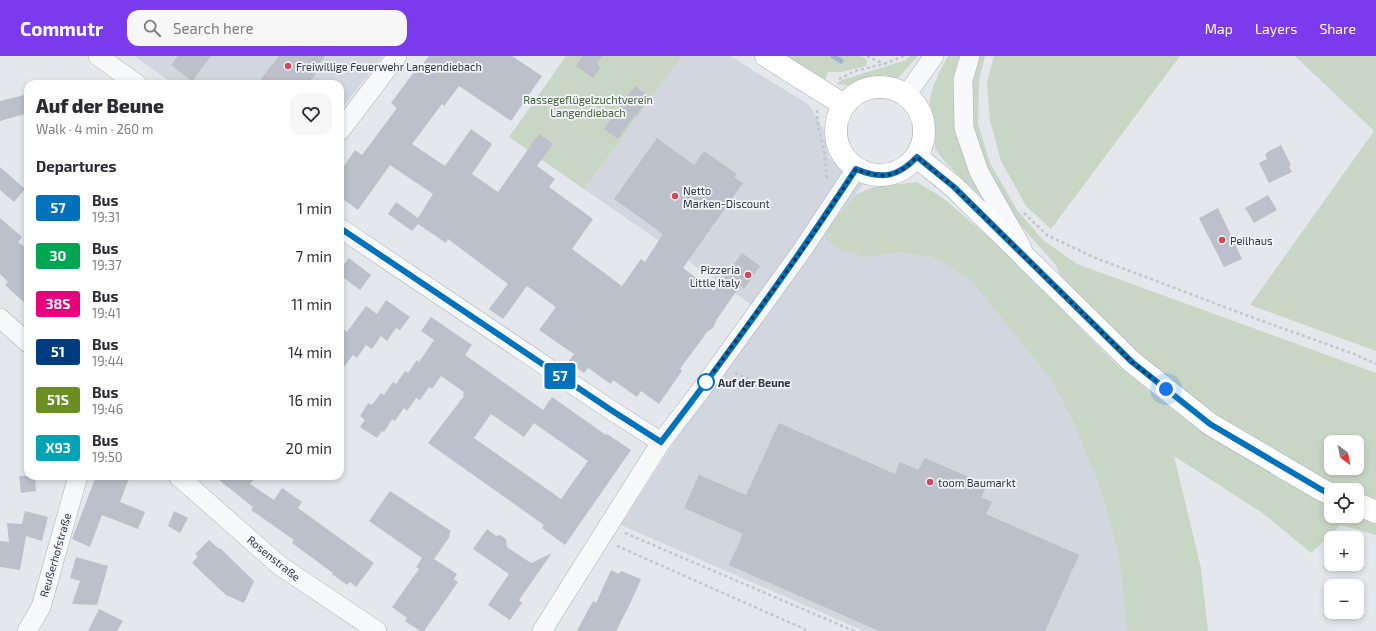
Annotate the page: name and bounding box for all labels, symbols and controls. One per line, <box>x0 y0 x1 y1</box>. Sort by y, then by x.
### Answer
search box <box>127 10 407 46</box>
text: Commutr <box>20 17 103 40</box>
icon: search <box>141 17 163 39</box>
text: Search here <box>173 19 254 37</box>
text: Map <box>1205 20 1233 37</box>
text: Layers <box>1255 20 1297 37</box>
text: Share <box>1319 20 1356 37</box>
place label: Freiwillige Feuerwehr Langendiebach <box>296 60 482 73</box>
marker: Freiwillige Feuerwehr Langendiebach <box>283 61 293 71</box>
button: heart <box>290 93 332 135</box>
park label: Rassegeflügelzuchtverein Langendiebach <box>523 93 653 119</box>
text: Auf der Beune <box>36 94 164 117</box>
text: Walk · 4 min · 260 m <box>36 121 153 137</box>
text: Departures <box>36 157 116 175</box>
place label: Netto Marken-Discount <box>683 184 770 210</box>
text: Bus <box>92 191 118 209</box>
marker: Netto Marken-Discount <box>670 191 680 201</box>
text: 57 <box>50 199 66 216</box>
text: 1 min <box>297 199 332 217</box>
text: 19:31 <box>92 209 120 225</box>
place label: Peilhaus <box>1230 234 1273 247</box>
marker: Peilhaus <box>1217 235 1227 245</box>
text: Bus <box>92 239 118 257</box>
text: 30 <box>50 247 66 264</box>
text: 7 min <box>295 247 332 265</box>
text: 19:37 <box>92 257 122 273</box>
place label: Pizzeria Little Italy <box>690 263 740 289</box>
marker: Pizzeria Little Italy <box>743 270 753 280</box>
text: Bus <box>92 287 118 305</box>
text: 38S <box>46 295 70 312</box>
text: 11 min <box>291 295 332 313</box>
text: 19:41 <box>92 305 121 321</box>
text: Bus <box>92 335 118 353</box>
text: 51 <box>51 343 65 360</box>
text: 14 min <box>288 343 332 361</box>
text: 19:44 <box>92 353 124 369</box>
line badge: 57 <box>542 363 578 389</box>
text: 57 <box>552 367 568 384</box>
marker: Auf der Beune <box>697 373 715 391</box>
place label: Auf der Beune <box>718 376 791 389</box>
your location <box>1156 379 1176 399</box>
text: Bus <box>92 383 118 401</box>
text: 51S <box>47 391 69 408</box>
text: 16 min <box>289 391 332 409</box>
text: 19:46 <box>92 401 123 417</box>
text: Bus <box>92 431 118 449</box>
north arrow <box>1324 435 1364 475</box>
map controls <box>1324 435 1364 619</box>
text: X93 <box>45 439 71 456</box>
text: 20 min <box>286 439 332 457</box>
text: 19:50 <box>92 449 123 465</box>
place label: toom Baumarkt <box>938 476 1016 489</box>
marker: toom Baumarkt <box>925 477 935 487</box>
button: locate <box>1324 483 1364 523</box>
street label: Reußerhofstraße <box>37 511 73 599</box>
button: + <box>1324 531 1364 571</box>
street label: Rosenstraße <box>245 533 303 583</box>
button: − <box>1324 579 1364 619</box>

